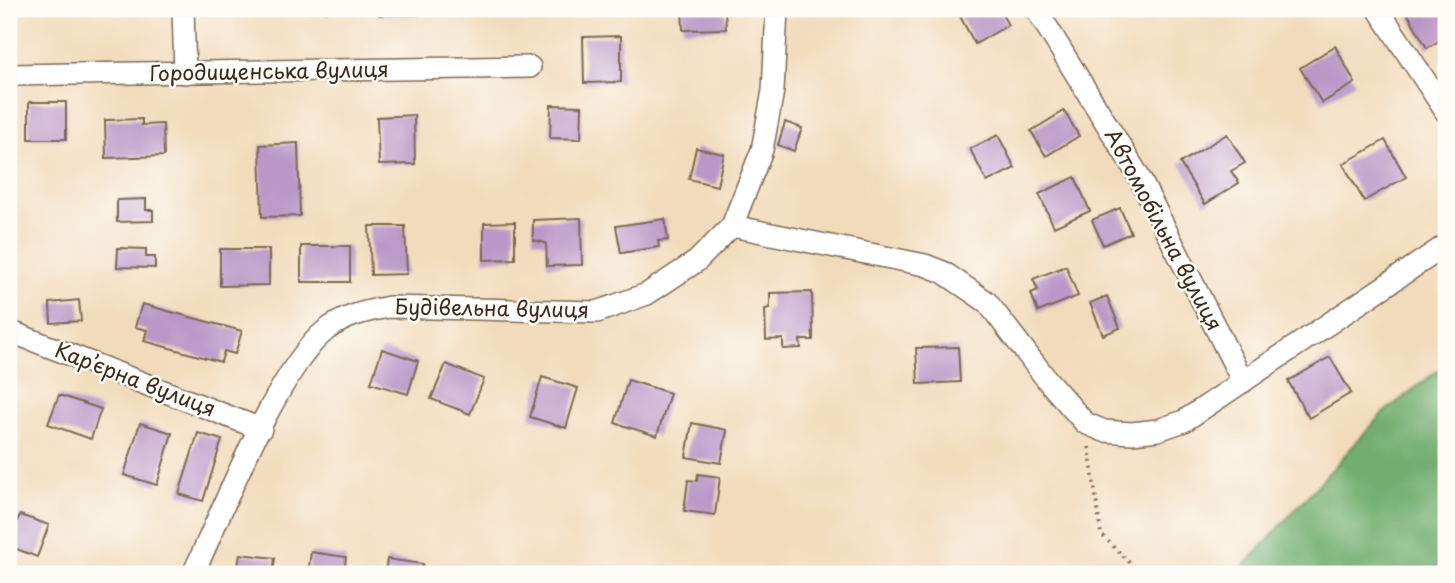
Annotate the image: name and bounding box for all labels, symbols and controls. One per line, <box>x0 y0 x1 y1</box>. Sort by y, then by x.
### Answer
street label: Городищенська вулиця <box>149 52 389 88</box>
street label: Автомобільна вулиця <box>1098 122 1232 336</box>
street label: Будівельна вулиця <box>395 289 589 325</box>
street label: Карʼєрна вулиця <box>51 333 221 424</box>

